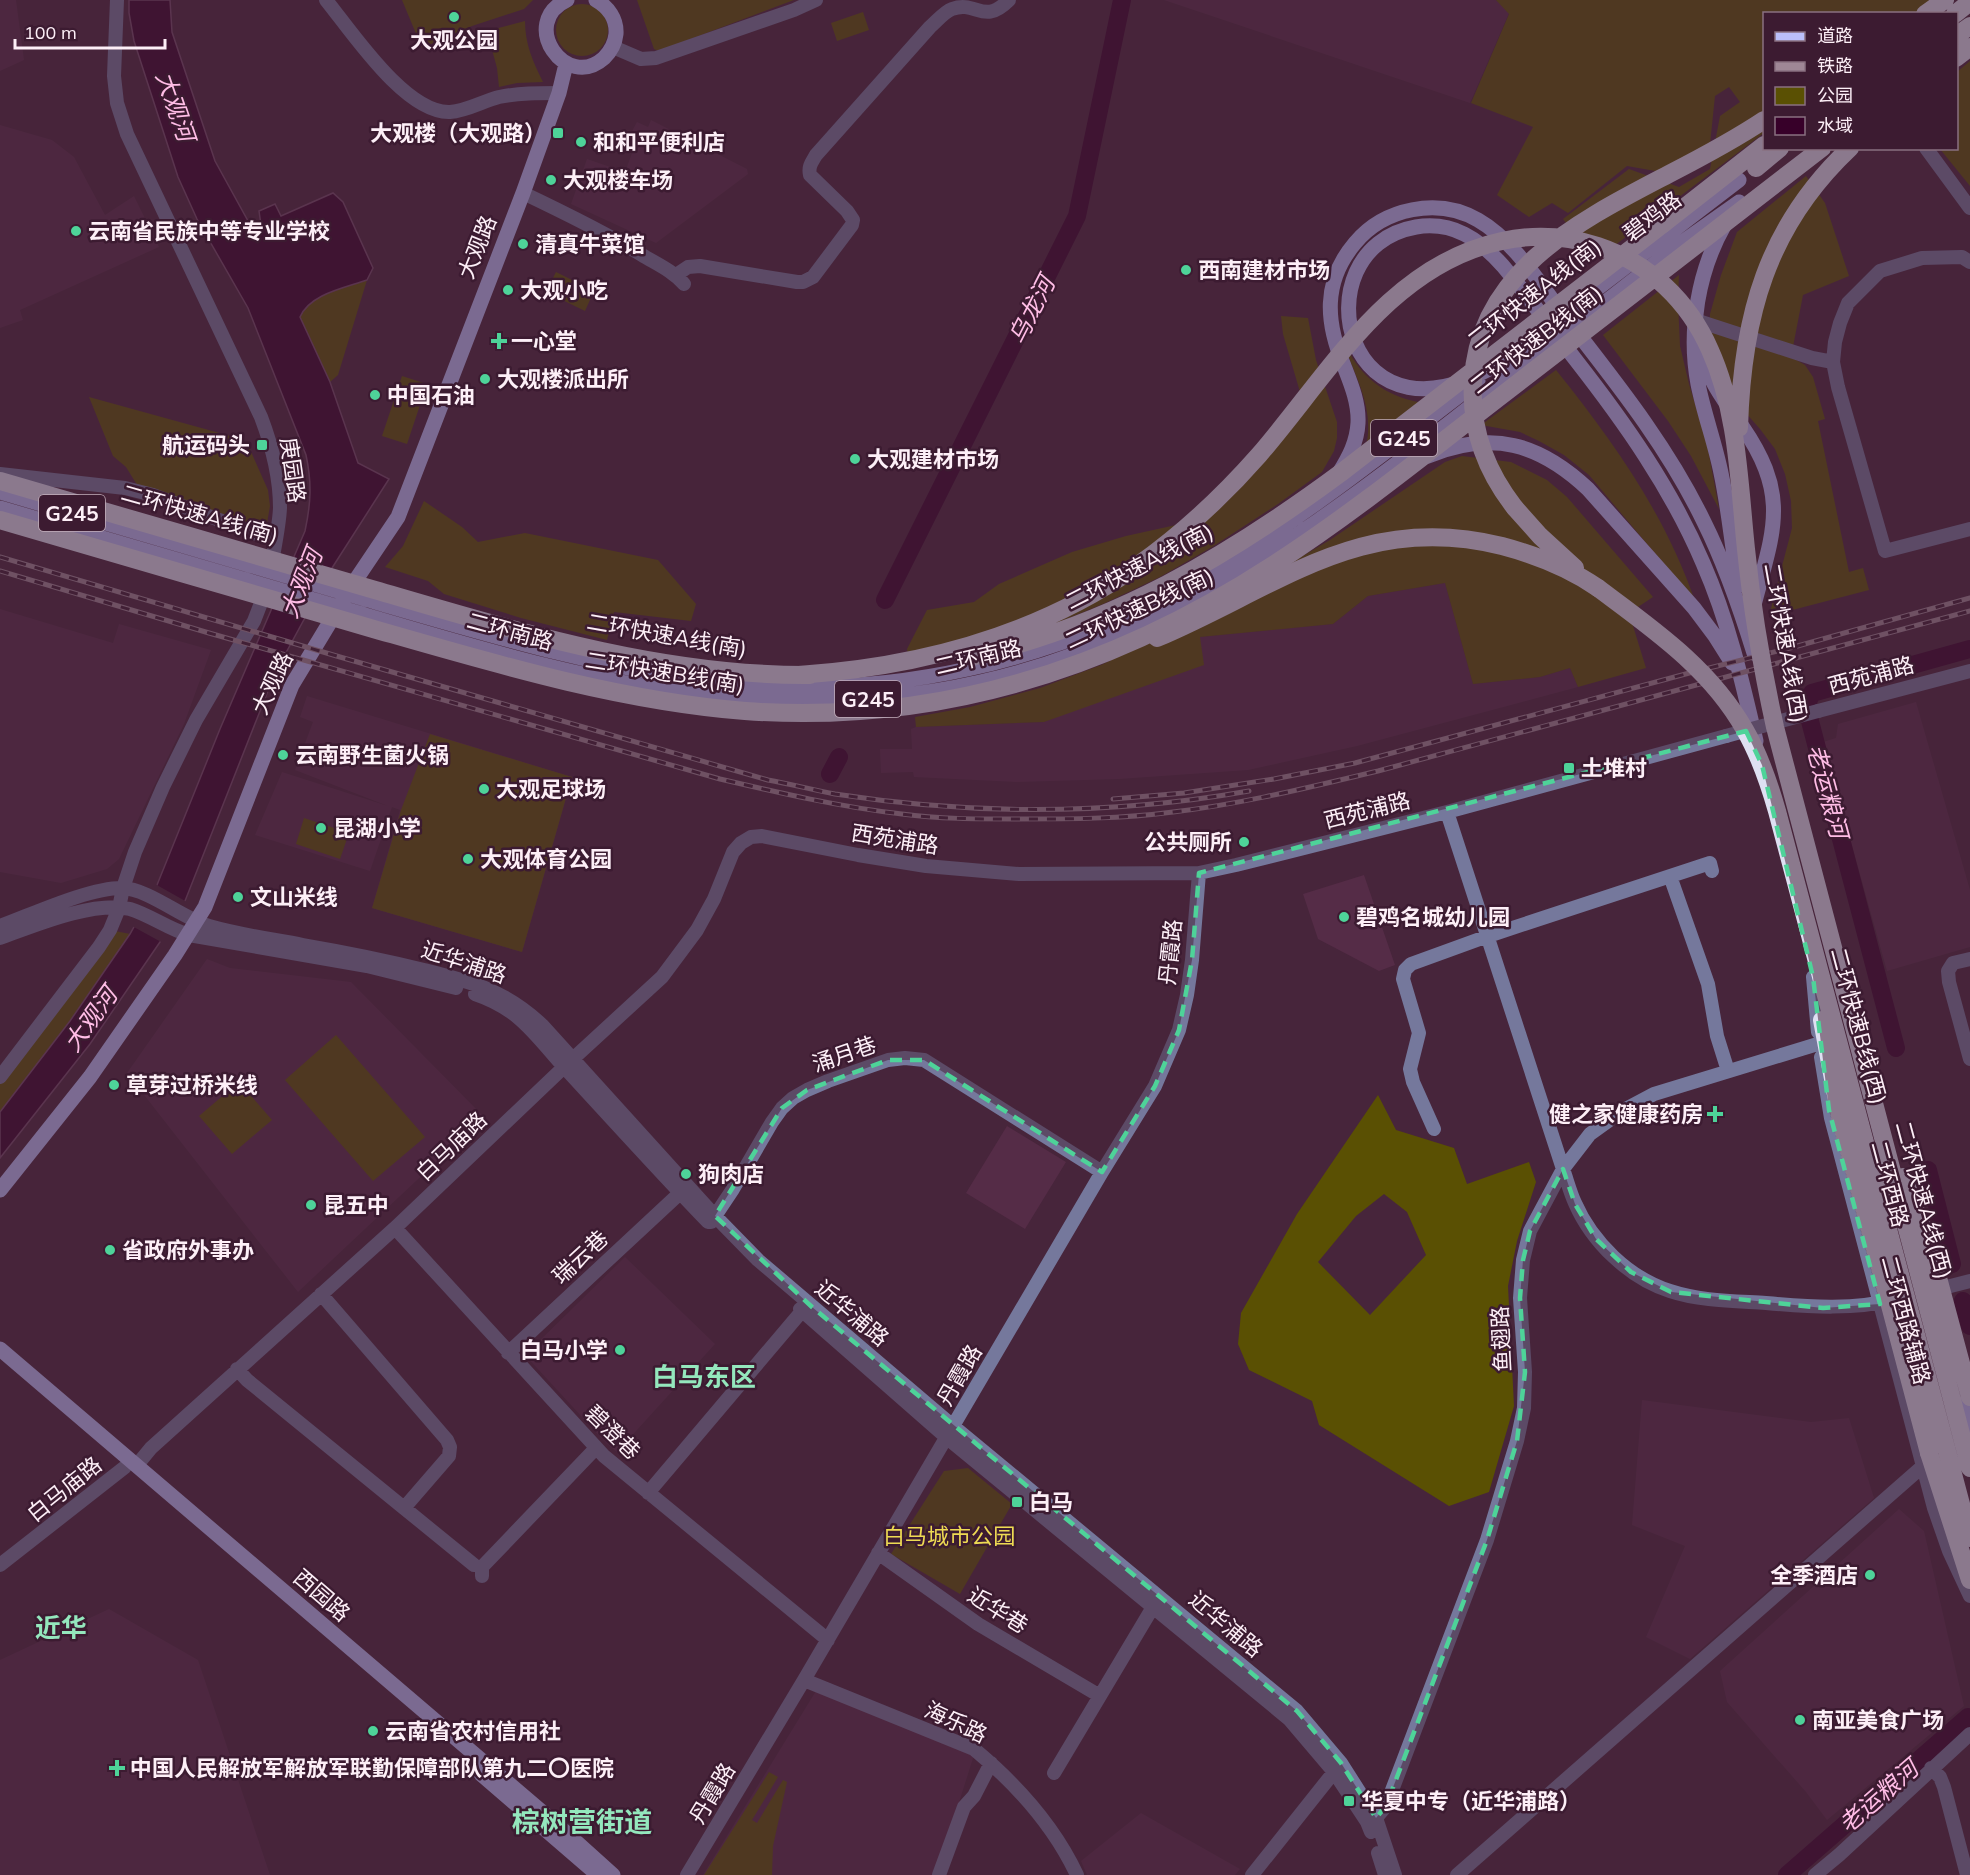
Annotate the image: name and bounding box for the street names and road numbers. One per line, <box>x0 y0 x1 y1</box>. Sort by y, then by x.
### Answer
street label: 碧鸡路 <box>1617 185 1687 247</box>
street label: 大观路 <box>452 211 502 283</box>
street label: 二环快速A线(南) <box>1461 232 1607 354</box>
street label: 二环快速B线(南) <box>1464 278 1608 400</box>
road number: G245 <box>1371 420 1437 456</box>
street label: 庚园路 <box>275 435 311 505</box>
street label: 二环快速A线(南) <box>118 478 282 550</box>
road number: G245 <box>39 495 105 531</box>
street label: 二环快速A线(南) <box>1060 517 1218 615</box>
street label: 二环快速B线(南) <box>1060 561 1218 655</box>
street label: 二环快速A线(西) <box>1758 561 1814 725</box>
street label: 二环南路 <box>464 606 556 656</box>
street label: 二环快速A线(南) <box>585 607 749 663</box>
street label: 二环南路 <box>932 633 1024 681</box>
street label: 二环快速B线(南) <box>583 646 747 698</box>
street label: 大观路 <box>245 647 299 719</box>
street label: 西苑浦路 <box>1825 650 1917 700</box>
road number: G245 <box>835 681 901 717</box>
street label: 西苑浦路 <box>1321 786 1413 834</box>
street label: 西苑浦路 <box>849 818 941 860</box>
street label: 丹霞路 <box>1153 918 1187 986</box>
street label: 近华浦路 <box>418 935 510 989</box>
street label: 二环快速B线(西) <box>1825 945 1893 1107</box>
street label: 涌月巷 <box>808 1030 880 1078</box>
street label: 白马庙路 <box>410 1105 492 1187</box>
street label: 二环快速A线(西) <box>1889 1118 1959 1282</box>
street label: 二环西路 <box>1865 1138 1915 1230</box>
street label: 瑞云巷 <box>546 1224 614 1290</box>
street label: 二环西路辅路 <box>1875 1253 1937 1387</box>
street label: 近华浦路 <box>809 1274 895 1352</box>
street label: 鱼翅路 <box>1485 1305 1517 1373</box>
street label: 丹霞路 <box>930 1339 988 1411</box>
street label: 碧澄巷 <box>580 1399 646 1465</box>
street label: 白马庙路 <box>21 1450 107 1528</box>
street label: 西园路 <box>288 1563 356 1627</box>
street label: 近华巷 <box>963 1581 1033 1639</box>
street label: 近华浦路 <box>1183 1585 1269 1663</box>
street label: 海乐路 <box>920 1695 992 1749</box>
street label: 丹霞路 <box>683 1757 741 1829</box>

